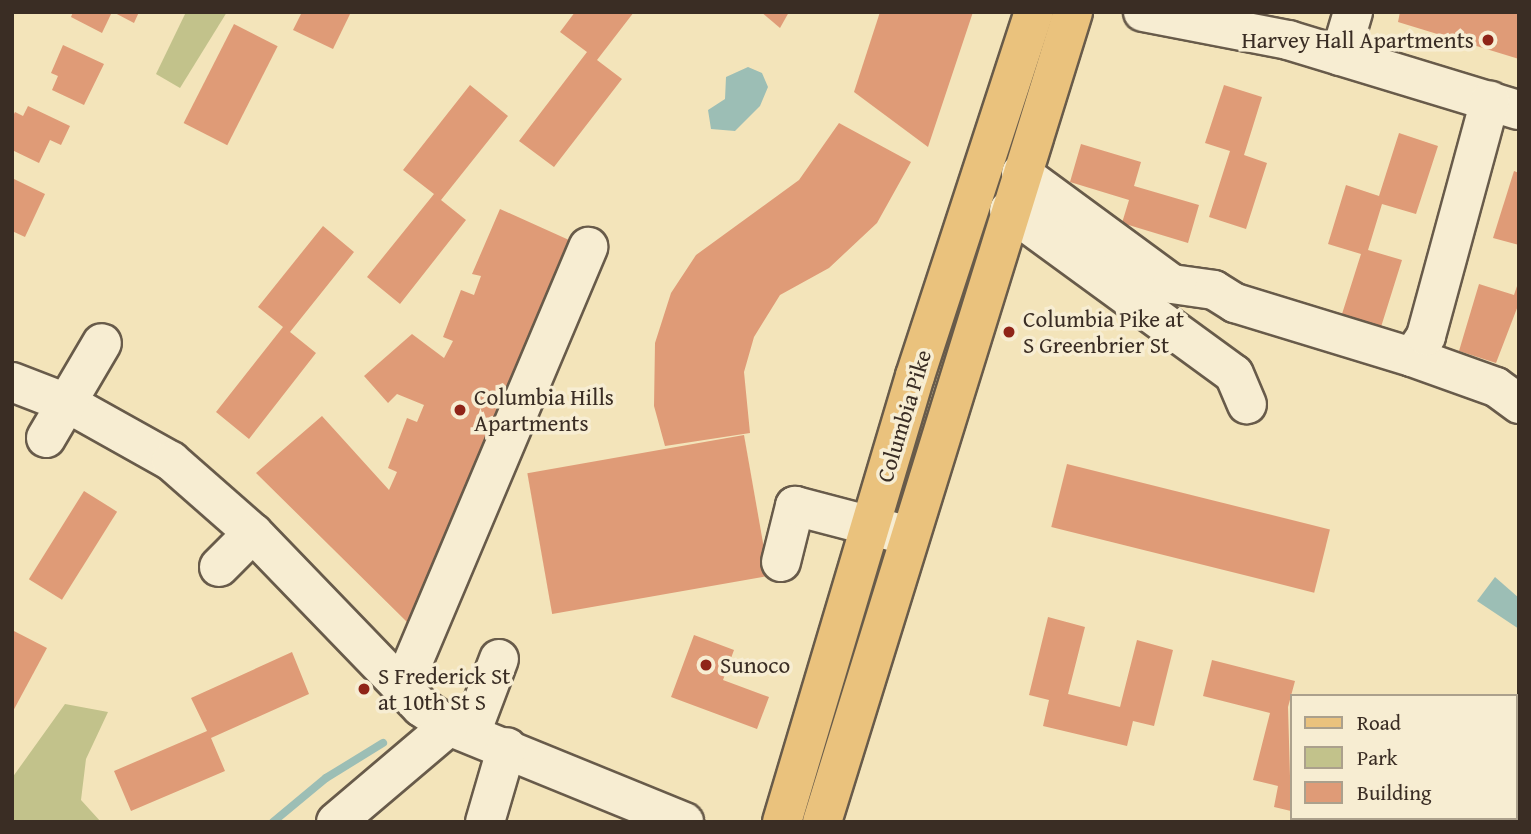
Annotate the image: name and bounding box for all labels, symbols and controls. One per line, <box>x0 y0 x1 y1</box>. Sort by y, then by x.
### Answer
place label: Harvey Hall Apartments <box>1241 26 1474 54</box>
marker: Harvey Hall Apartments <box>1480 32 1496 48</box>
place label: Columbia Pike at S Greenbrier St <box>1023 305 1184 359</box>
marker: Columbia Pike at S Greenbrier St <box>1001 324 1017 340</box>
street label: Columbia Pike <box>871 346 937 486</box>
place label: Columbia Hills Apartments <box>474 383 614 437</box>
marker: Columbia Hills Apartments <box>452 402 468 418</box>
place label: Sunoco <box>720 651 790 679</box>
marker: Sunoco <box>698 657 714 673</box>
place label: S Frederick St at 10th St S <box>378 662 510 716</box>
marker: S Frederick St at 10th St S <box>356 681 372 697</box>
legend <box>1290 694 1517 820</box>
text: Road <box>1357 707 1401 738</box>
text: Park <box>1357 742 1398 773</box>
text: Building <box>1357 777 1431 808</box>

